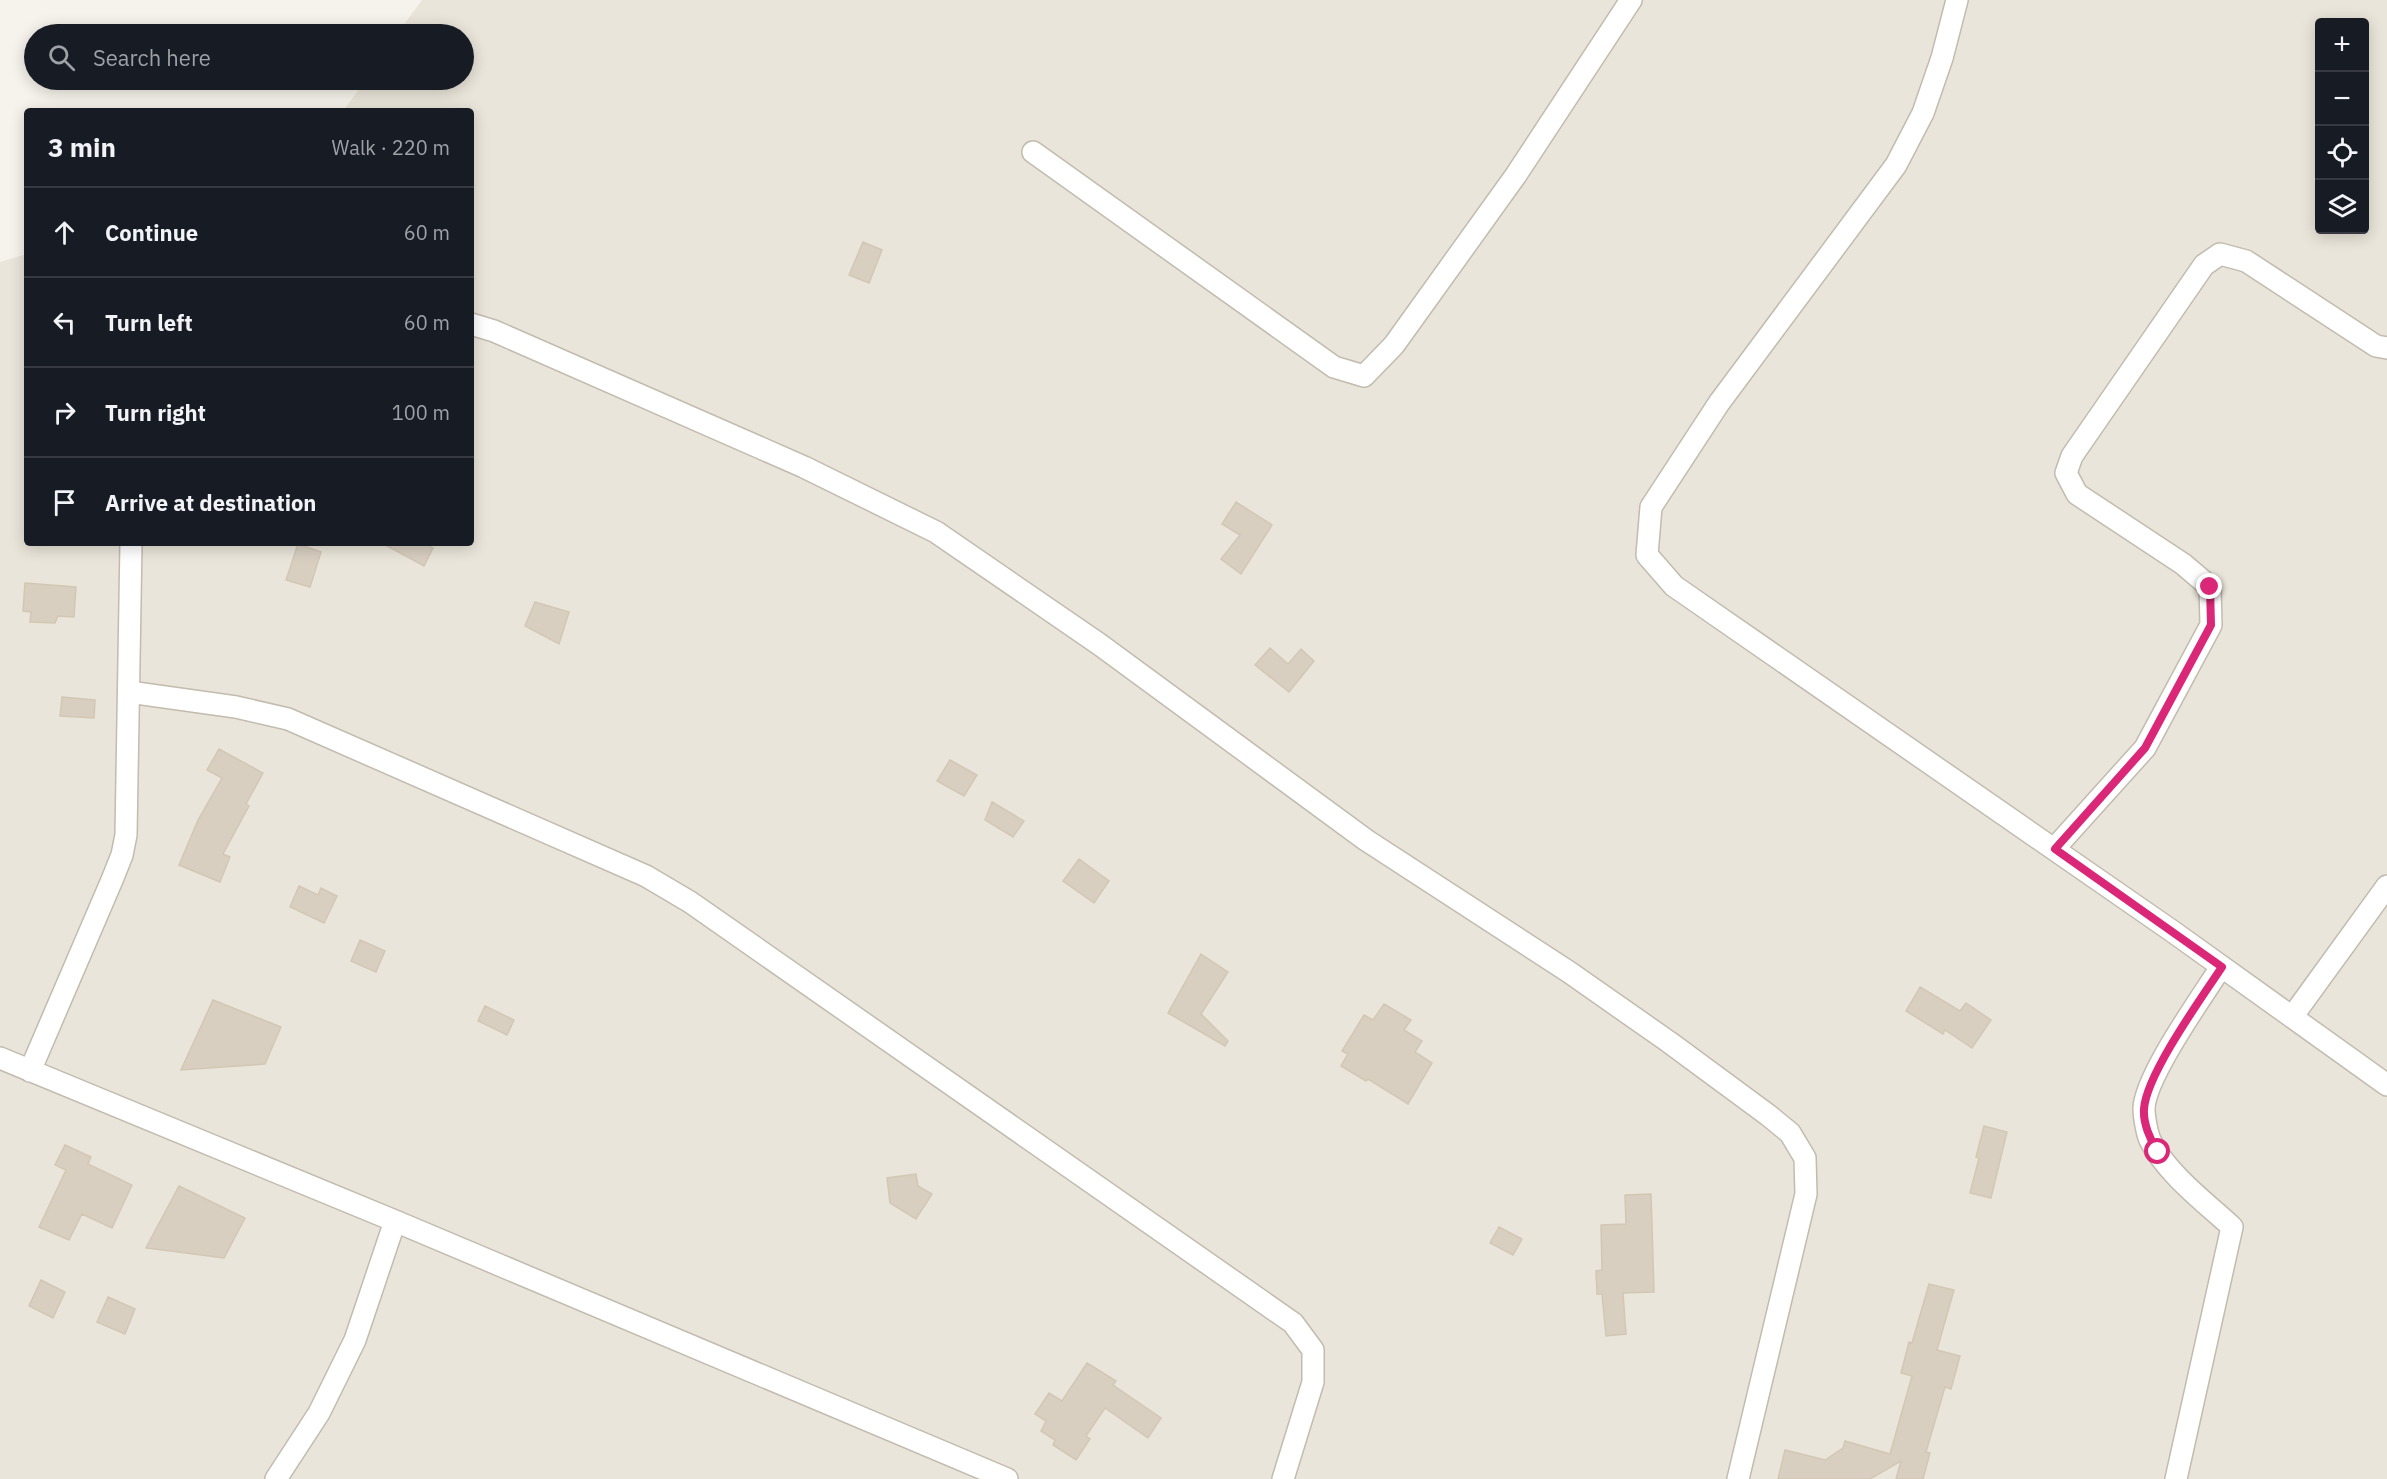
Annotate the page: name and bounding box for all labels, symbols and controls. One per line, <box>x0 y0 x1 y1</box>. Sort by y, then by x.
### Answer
map controls <box>2315 18 2369 234</box>
button: + <box>2315 18 2369 72</box>
search box <box>24 24 474 90</box>
icon: search <box>45 41 78 74</box>
text: Search here <box>93 43 211 72</box>
button: − <box>2315 72 2369 126</box>
button: locate <box>2315 126 2369 180</box>
text: 3 min <box>48 130 116 164</box>
text: Walk · 220 m <box>332 134 450 161</box>
button: layers <box>2315 180 2369 234</box>
icon: ahead <box>48 216 81 249</box>
text: Continue <box>105 218 198 247</box>
text: 60 m <box>404 219 450 246</box>
icon: left <box>48 306 81 339</box>
text: Turn left <box>105 308 193 337</box>
text: 60 m <box>404 309 450 336</box>
icon: right <box>48 396 81 429</box>
text: Turn right <box>105 398 206 427</box>
text: 100 m <box>392 399 450 426</box>
icon: arrive <box>48 486 81 519</box>
text: Arrive at destination <box>105 488 316 517</box>
route end <box>2196 573 2222 599</box>
route start <box>2144 1138 2170 1164</box>

